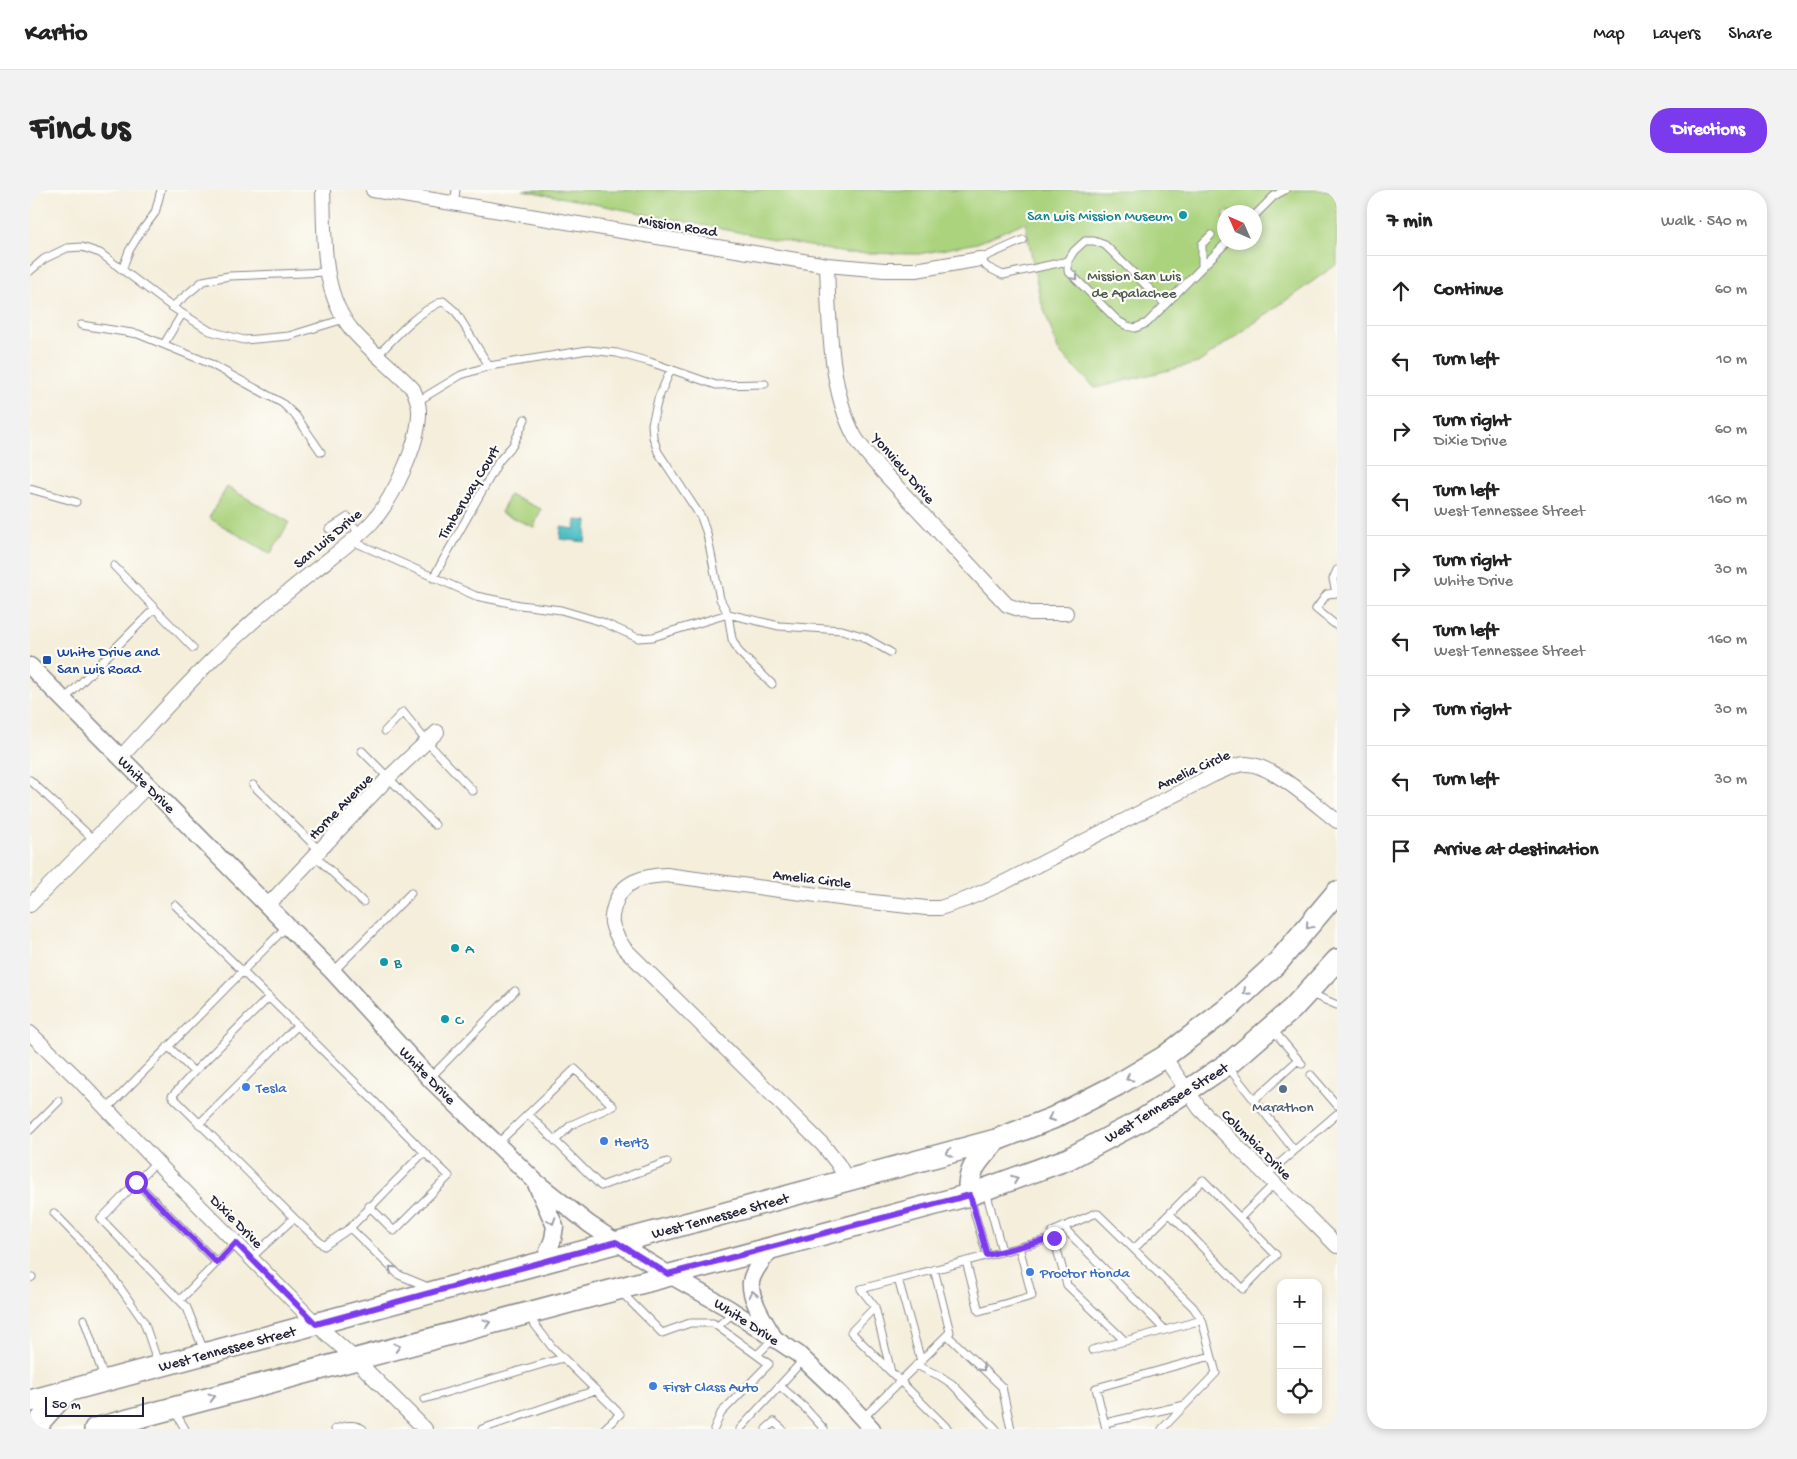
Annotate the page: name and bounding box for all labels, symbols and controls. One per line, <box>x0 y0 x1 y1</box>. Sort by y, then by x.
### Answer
text: Kartio <box>25 20 88 49</box>
text: Map <box>1593 24 1625 45</box>
text: Layers <box>1653 24 1700 45</box>
text: Share <box>1728 24 1772 45</box>
button: Directions <box>1650 108 1767 153</box>
text: Find us <box>30 110 130 151</box>
north arrow <box>1217 205 1262 250</box>
place label: San Luis Mission Museum <box>1027 208 1173 226</box>
marker: San Luis Mission Museum <box>1177 209 1189 221</box>
text: 7 min <box>1387 210 1432 235</box>
street label: Mission Road <box>637 212 719 242</box>
text: Walk · 540 m <box>1661 213 1747 232</box>
park label: Mission San Luis de Apalachee <box>1087 268 1181 303</box>
one-way arrow <box>1069 272 1078 281</box>
icon: ahead <box>1387 277 1415 305</box>
text: Continue <box>1434 279 1503 302</box>
text: 60 m <box>1715 281 1747 300</box>
icon: left <box>1387 347 1415 375</box>
text: Turn left <box>1434 349 1498 372</box>
text: 10 m <box>1716 351 1747 370</box>
text: Turn right <box>1434 410 1510 433</box>
icon: right <box>1387 417 1415 445</box>
text: 60 m <box>1715 421 1747 440</box>
street label: Yonview Drive <box>866 429 938 508</box>
text: Dixie Drive <box>1434 433 1507 452</box>
street label: Timberway Court <box>434 441 506 544</box>
text: Turn left <box>1434 480 1498 503</box>
icon: left <box>1387 487 1415 515</box>
text: 160 m <box>1708 491 1747 510</box>
text: West Tennessee Street <box>1434 503 1585 522</box>
street label: San Luis Drive <box>291 506 366 573</box>
text: Turn right <box>1434 550 1510 573</box>
icon: right <box>1387 557 1415 585</box>
text: 30 m <box>1714 561 1747 580</box>
text: White Drive <box>1434 573 1513 592</box>
text: Turn left <box>1434 620 1498 643</box>
icon: left <box>1387 627 1415 655</box>
text: 160 m <box>1708 631 1747 650</box>
text: West Tennessee Street <box>1434 643 1585 662</box>
place label: White Drive and San Luis Road <box>57 644 160 679</box>
marker: White Drive and San Luis Road <box>41 654 53 666</box>
icon: right <box>1387 697 1415 725</box>
text: Turn right <box>1434 699 1510 722</box>
text: 30 m <box>1714 701 1747 720</box>
street label: Amelia Circle <box>1154 747 1234 795</box>
street label: White Drive <box>113 753 178 818</box>
icon: left <box>1387 767 1415 795</box>
text: Turn left <box>1434 769 1498 792</box>
street label: Horne Avenue <box>305 770 378 844</box>
text: 30 m <box>1714 771 1747 790</box>
icon: arrive <box>1387 837 1415 865</box>
text: Arrive at destination <box>1434 839 1598 862</box>
street label: Amelia Circle <box>772 866 852 894</box>
one-way arrow <box>1306 920 1315 929</box>
place label: A <box>465 941 475 959</box>
marker: A <box>449 942 461 954</box>
place label: B <box>393 955 402 973</box>
marker: B <box>378 956 390 968</box>
one-way arrow <box>1242 986 1251 995</box>
place label: C <box>455 1012 464 1030</box>
marker: C <box>439 1013 451 1025</box>
street label: White Drive <box>394 1043 459 1109</box>
street label: West Tennessee Street <box>1102 1059 1234 1148</box>
one-way arrow <box>1126 1071 1135 1081</box>
place label: Tesla <box>255 1080 287 1098</box>
marker: Tesla <box>240 1081 252 1093</box>
marker: Marathon <box>1277 1083 1289 1095</box>
place label: Marathon <box>1252 1099 1314 1117</box>
street label: Columbia Drive <box>1216 1106 1295 1185</box>
one-way arrow <box>1047 1112 1056 1123</box>
place label: Hertz <box>614 1134 649 1152</box>
marker: Hertz <box>598 1135 610 1147</box>
one-way arrow <box>946 1148 954 1158</box>
route start <box>125 1171 148 1194</box>
one-way arrow <box>1011 1175 1019 1185</box>
street label: West Tennessee Street <box>650 1189 793 1244</box>
street label: Dixie Drive <box>204 1191 266 1253</box>
one-way arrow <box>546 1217 556 1225</box>
route end <box>1043 1227 1066 1250</box>
place label: Proctor Honda <box>1039 1265 1131 1283</box>
one-way arrow <box>389 1266 398 1275</box>
marker: Proctor Honda <box>1024 1266 1036 1278</box>
map controls <box>1277 1279 1322 1414</box>
button: + <box>1277 1279 1322 1324</box>
one-way arrow <box>748 1290 759 1299</box>
street label: White Drive <box>710 1295 782 1351</box>
one-way arrow <box>482 1318 491 1328</box>
street label: West Tennessee Street <box>157 1322 300 1377</box>
button: − <box>1277 1324 1322 1369</box>
one-way arrow <box>393 1342 401 1352</box>
one-way arrow <box>977 1362 986 1371</box>
button: locate <box>1277 1369 1322 1414</box>
place label: First Class Auto <box>662 1379 759 1397</box>
marker: First Class Auto <box>647 1380 659 1392</box>
one-way arrow <box>208 1392 216 1403</box>
scale bar <box>45 1394 144 1417</box>
text: 50 m <box>52 1397 81 1414</box>

